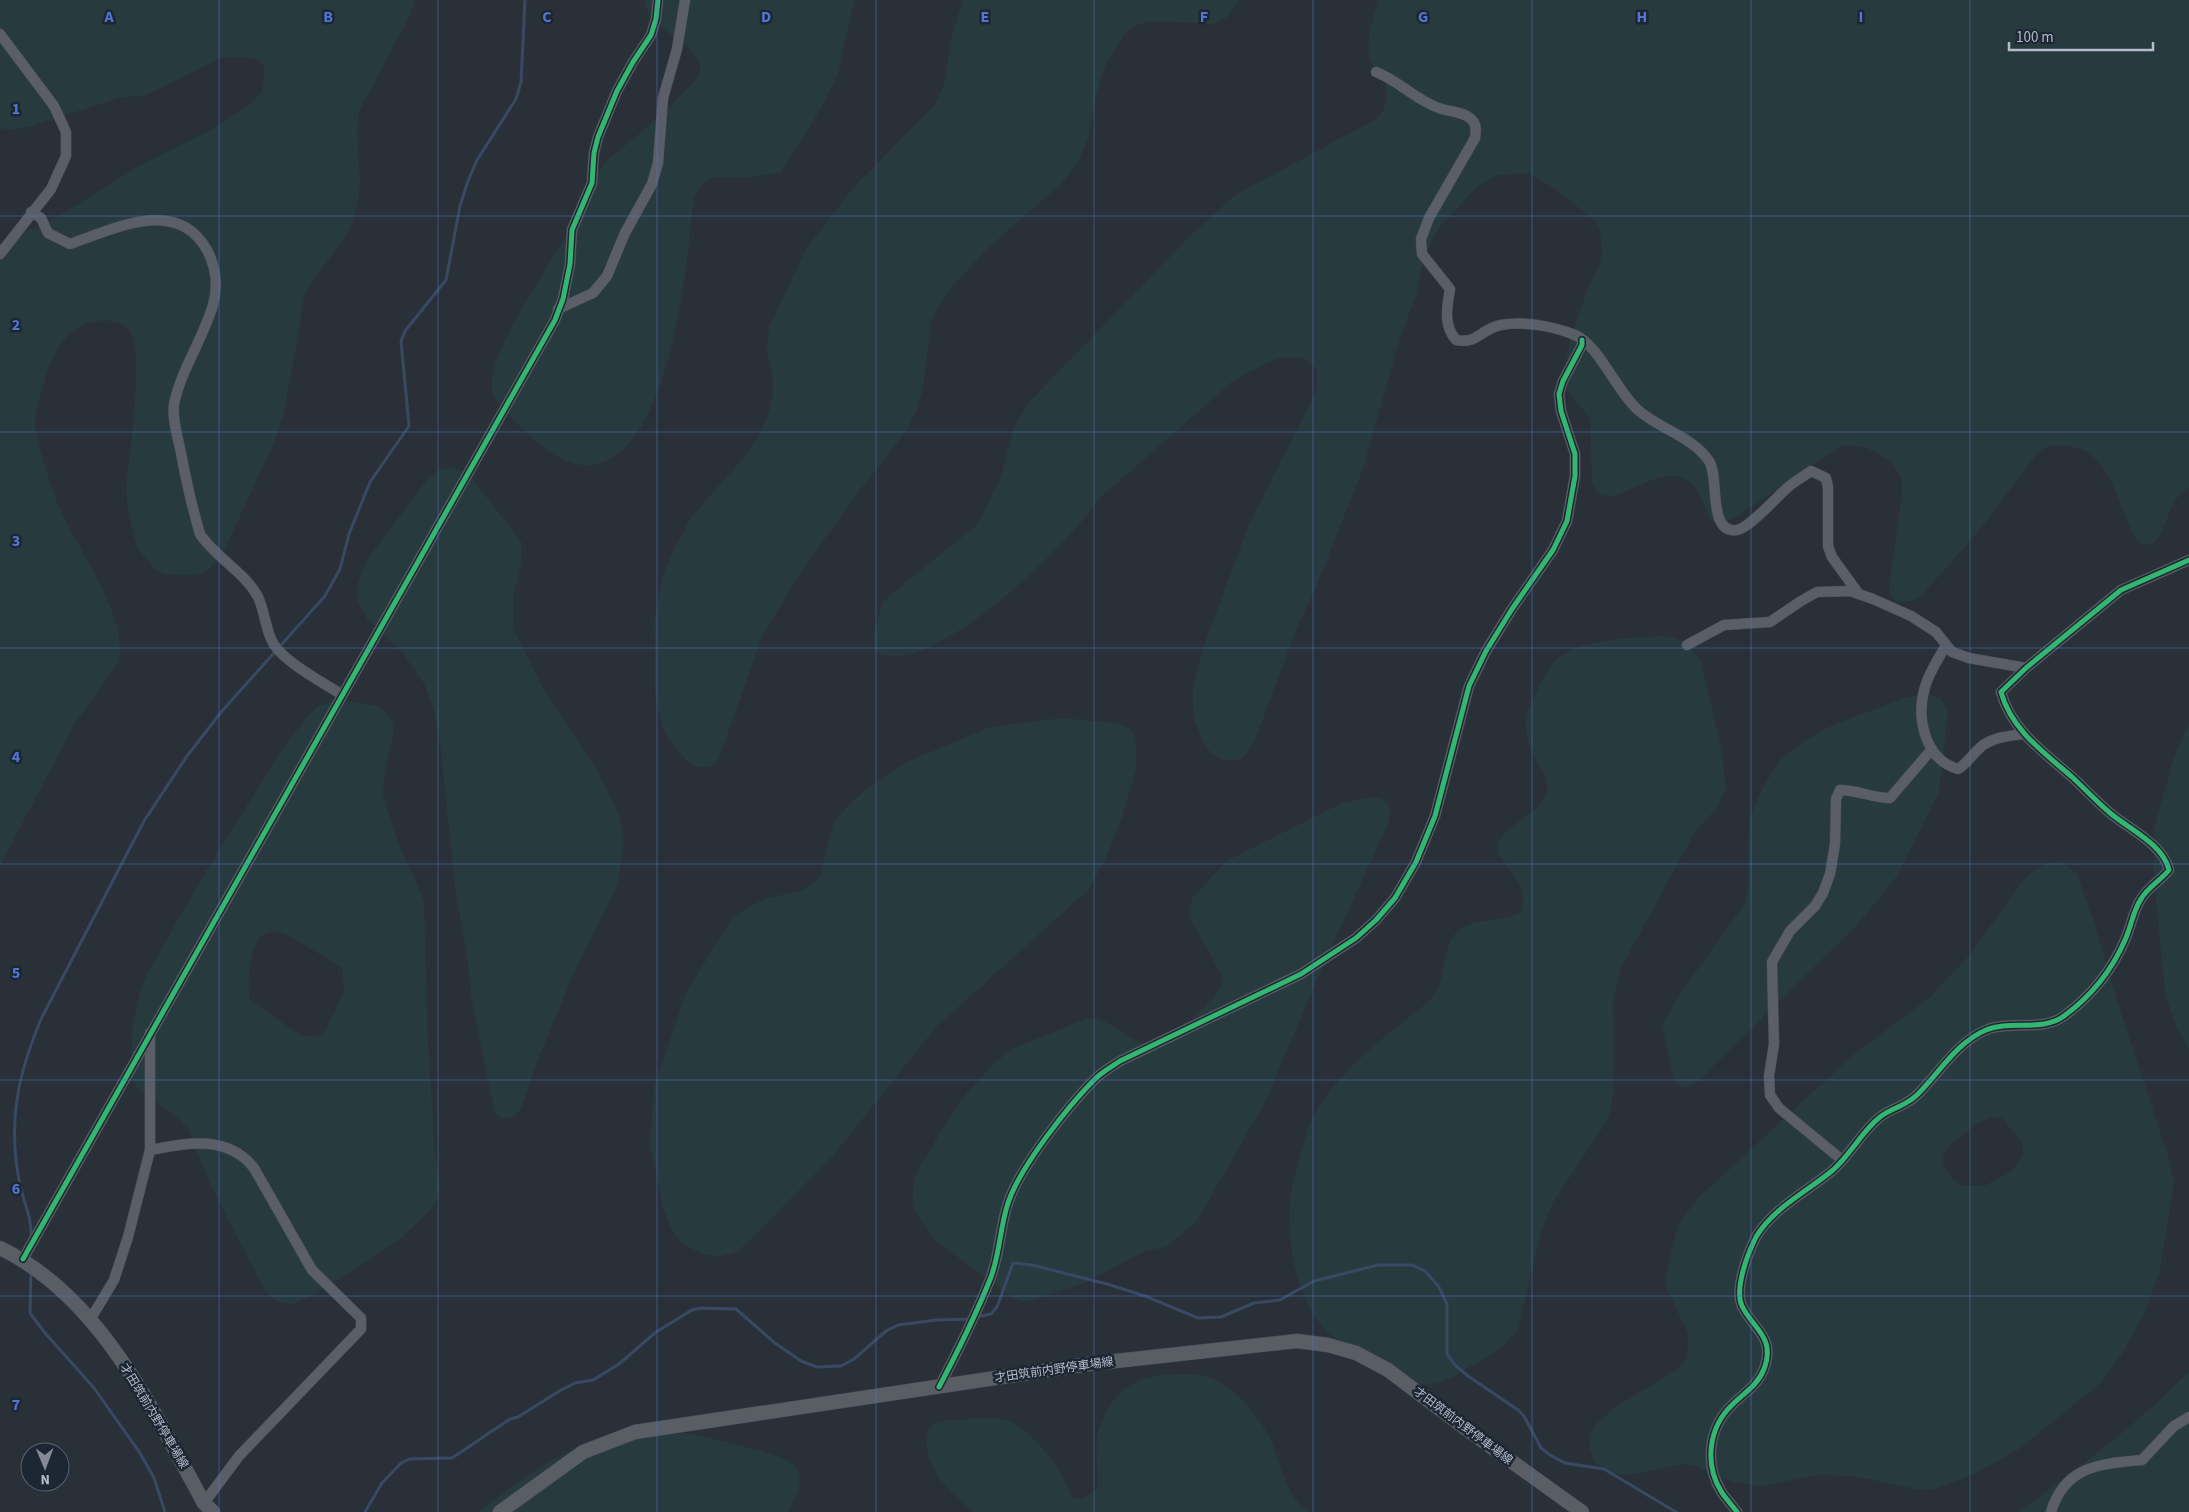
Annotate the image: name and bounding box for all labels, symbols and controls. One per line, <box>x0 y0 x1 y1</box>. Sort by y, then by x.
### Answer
text: A <box>103 6 114 28</box>
text: B <box>323 6 333 28</box>
text: C <box>542 6 552 28</box>
text: D <box>761 6 771 28</box>
text: E <box>981 6 989 28</box>
text: F <box>1200 6 1208 28</box>
text: G <box>1418 6 1428 28</box>
text: H <box>1637 6 1647 28</box>
text: I <box>1859 6 1863 28</box>
scale bar <box>2009 20 2153 52</box>
text: 100 m <box>2016 27 2054 48</box>
text: 1 <box>12 98 20 120</box>
text: 2 <box>12 314 20 336</box>
text: 3 <box>12 530 20 552</box>
text: 4 <box>12 746 21 768</box>
text: 5 <box>12 962 20 984</box>
text: 6 <box>12 1178 20 1200</box>
street label: 才田筑前内野停車場線 <box>993 1353 1115 1387</box>
street label: 才田筑前内野停車場線 <box>116 1360 192 1472</box>
street label: 才田筑前内野停車場線 <box>1410 1383 1516 1469</box>
text: 7 <box>12 1394 20 1416</box>
north arrow <box>20 1442 70 1492</box>
text: N <box>40 1469 50 1489</box>

